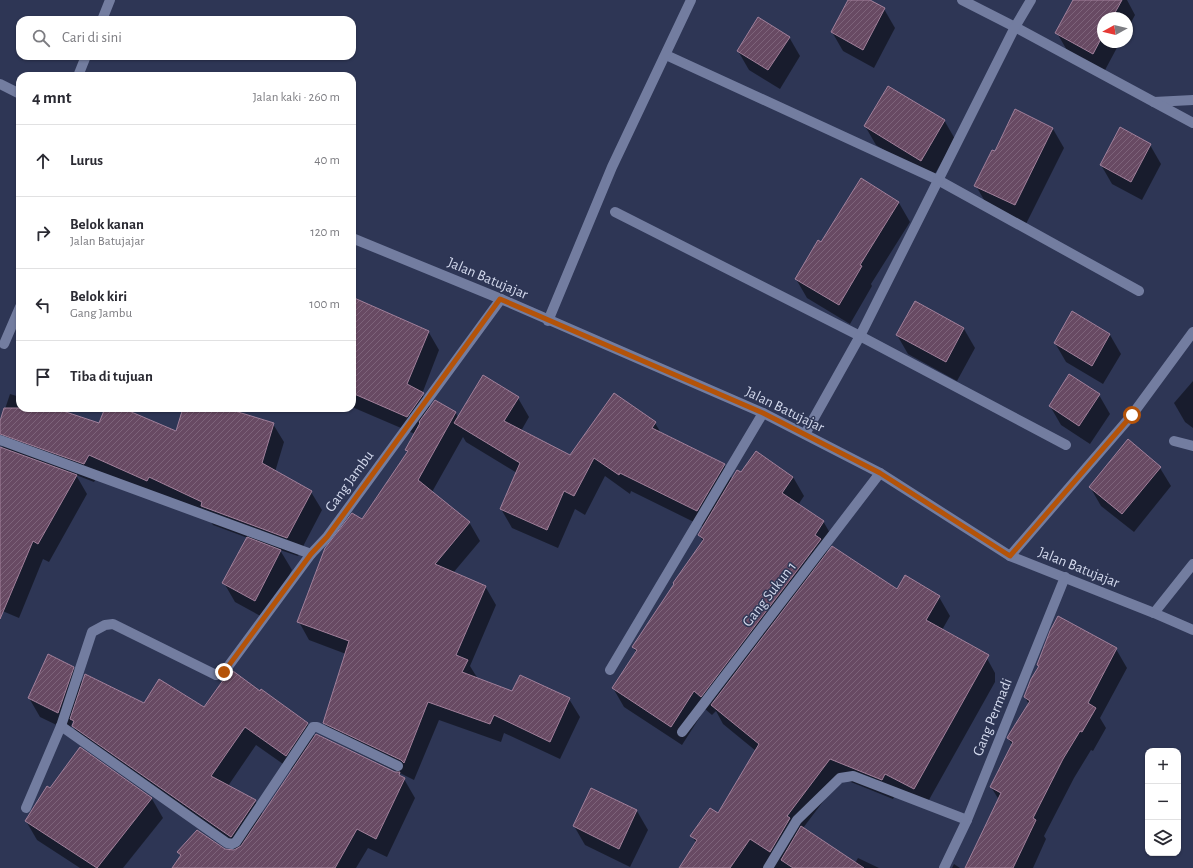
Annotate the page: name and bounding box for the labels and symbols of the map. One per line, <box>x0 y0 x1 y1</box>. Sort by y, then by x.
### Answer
north arrow <box>1097 12 1133 48</box>
street label: Jalan Batujajar <box>445 255 530 302</box>
street label: Jalan Batujajar <box>743 384 827 435</box>
route start <box>1123 406 1141 424</box>
street label: Gang Jambu <box>322 448 377 515</box>
street label: Jalan Batujajar <box>1036 544 1122 591</box>
street label: Gang Sukun 1 <box>740 559 799 630</box>
route end <box>215 663 233 681</box>
street label: Gang Permadi <box>970 676 1015 758</box>

